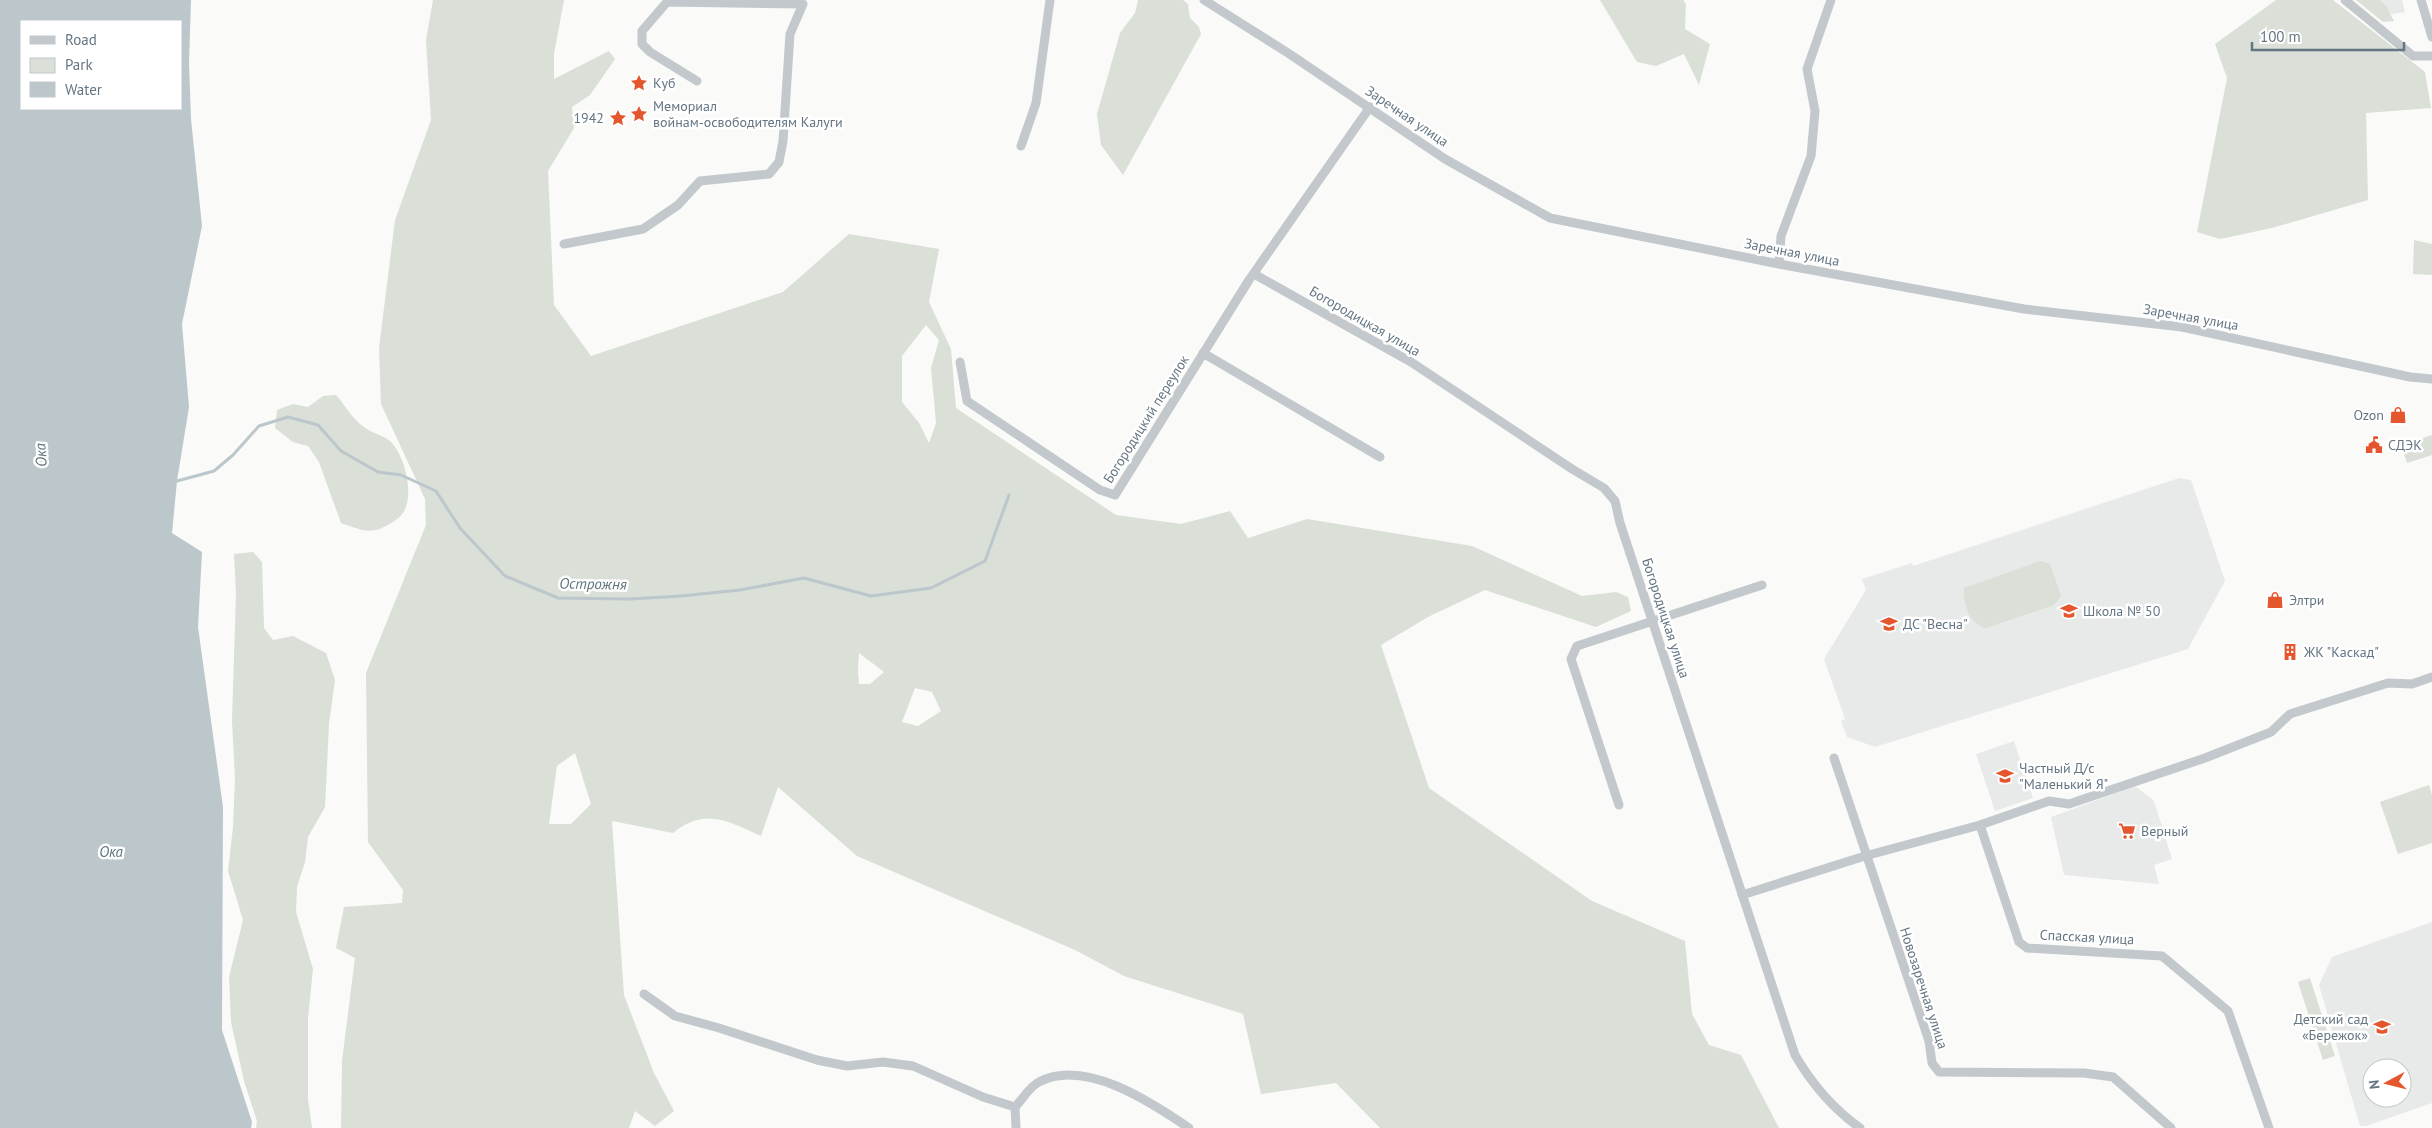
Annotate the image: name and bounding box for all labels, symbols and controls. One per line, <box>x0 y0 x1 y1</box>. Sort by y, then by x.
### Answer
legend <box>20 20 182 110</box>
scale bar <box>2252 20 2404 52</box>
text: 100 m <box>2260 27 2301 46</box>
text: Road <box>65 30 97 49</box>
text: Park <box>65 55 93 74</box>
place icon: Куб <box>629 73 649 93</box>
place label: Куб <box>653 74 676 92</box>
text: Water <box>65 80 102 99</box>
street label: Заречная улица <box>1362 82 1452 150</box>
place label: Мемориал войнам-освободителям Калуги <box>653 97 843 131</box>
place icon: Мемориал войнам-освободителям Калуги <box>629 104 649 124</box>
place icon: 1942 <box>608 108 628 128</box>
place label: 1942 <box>573 109 604 127</box>
street label: Заречная улица <box>1743 234 1841 270</box>
street label: Богородицкая улица <box>1306 282 1424 360</box>
street label: Заречная улица <box>2142 300 2240 334</box>
street label: Богородицкий переулок <box>1099 351 1193 486</box>
shop icon: Ozon <box>2388 405 2408 425</box>
place label: Ozon <box>2354 406 2384 424</box>
public building icon: СДЭК <box>2364 435 2384 455</box>
place label: СДЭК <box>2388 436 2422 454</box>
water label: Ока <box>30 442 51 467</box>
street label: Богородицкая улица <box>1638 556 1694 680</box>
water label: Острожня <box>559 573 627 594</box>
shop icon: Элтри <box>2265 590 2285 610</box>
place label: Элтри <box>2289 591 2324 609</box>
school or university icon: Школа № 50 <box>2059 601 2079 621</box>
place label: Школа № 50 <box>2083 602 2161 620</box>
school or university icon: ДС "Весна" <box>1879 614 1899 634</box>
place label: ДС "Весна" <box>1903 615 1968 633</box>
building icon: ЖК "Каскад" <box>2280 642 2300 662</box>
place label: ЖК "Каскад" <box>2303 643 2379 661</box>
place label: Частный Д/с "Маленький Я" <box>2019 759 2108 793</box>
school or university icon: Частный Д/с "Маленький Я" <box>1995 766 2015 786</box>
supermarket icon: Верный <box>2117 821 2137 841</box>
place label: Верный <box>2141 822 2188 840</box>
water label: Ока <box>99 842 124 861</box>
street label: Новозаречная улица <box>1896 925 1952 1051</box>
street label: Спасская улица <box>2039 926 2135 948</box>
place label: Детский сад «Бережок» <box>2294 1010 2368 1044</box>
school or university icon: Детский сад «Бережок» <box>2372 1017 2392 1037</box>
north arrow <box>2362 1058 2412 1108</box>
text: N <box>2365 1079 2384 1090</box>

